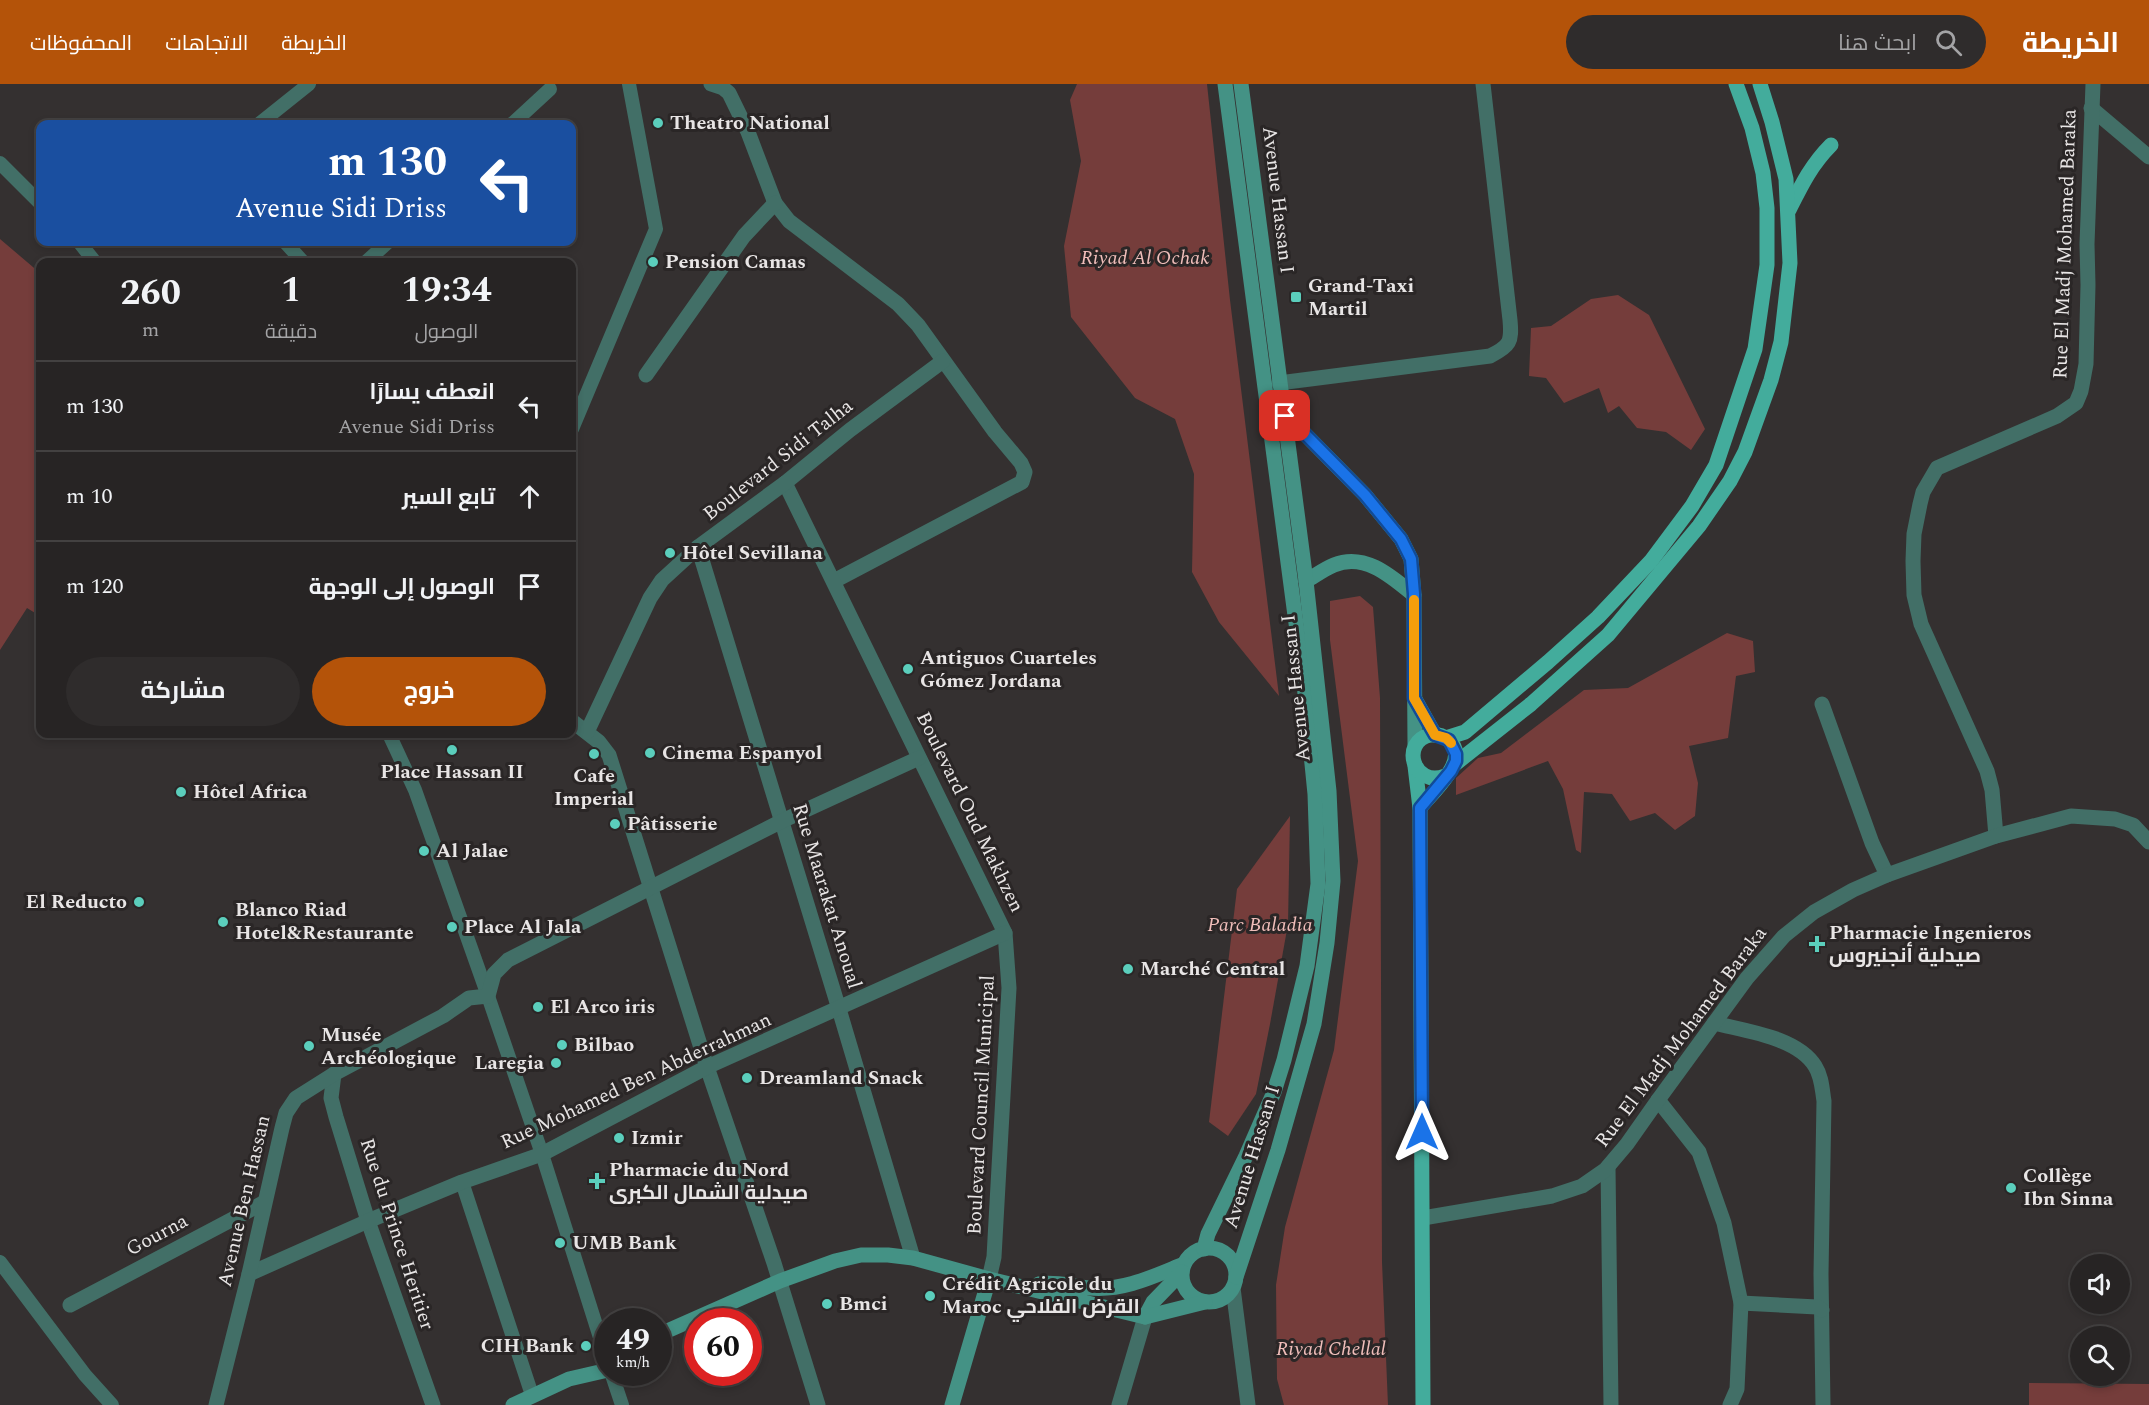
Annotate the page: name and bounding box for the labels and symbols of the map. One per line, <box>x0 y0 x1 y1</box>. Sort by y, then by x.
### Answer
place label: Theatro National <box>670 108 830 138</box>
street label: Rue El Madj Mohamed Baraka <box>2045 108 2085 380</box>
marker: Theatro National <box>651 116 665 130</box>
street label: Avenue Hassan I <box>1254 125 1302 275</box>
park label: Riyad Al Ochak <box>1080 243 1210 273</box>
place label: Pension Camas <box>665 247 806 277</box>
marker: Pension Camas <box>646 255 660 269</box>
place label: Grand-Taxi Martil <box>1308 271 1414 324</box>
marker: Grand-Taxi Martil <box>1289 290 1303 304</box>
pin <box>1259 390 1310 441</box>
street label: Boulevard Sidi Talha <box>697 392 860 528</box>
place label: Hôtel Sevillana <box>682 538 823 568</box>
marker: Hôtel Sevillana <box>663 546 677 560</box>
street label: Avenue Hassan I <box>1273 613 1319 763</box>
place label: Antiguos Cuarteles Gómez Jordana <box>920 643 1097 696</box>
marker: Antiguos Cuarteles Gómez Jordana <box>901 662 915 676</box>
street label: Boulevard Oud Makhzen <box>908 707 1032 917</box>
place label: Cinema Espanyol <box>662 738 822 768</box>
marker: Place Hassan II <box>445 743 459 757</box>
marker: Cinema Espanyol <box>643 746 657 760</box>
marker: Cafe Imperial <box>587 747 601 761</box>
place label: Place Hassan II <box>380 757 524 787</box>
place label: Cafe Imperial <box>554 761 634 814</box>
place label: Hôtel Africa <box>193 777 308 807</box>
marker: Hôtel Africa <box>174 785 188 799</box>
street label: Rue Maarakat Anoual <box>784 800 870 992</box>
place label: Pâtisserie <box>627 809 717 839</box>
marker: Pâtisserie <box>608 817 622 831</box>
place label: Al Jalae <box>436 836 508 866</box>
marker: Al Jalae <box>417 844 431 858</box>
place label: El Reducto <box>26 887 127 917</box>
marker: El Reducto <box>132 895 146 909</box>
place label: Blanco Riad Hotel&Restaurante <box>235 895 414 948</box>
park label: Parc Baladia <box>1207 910 1313 940</box>
place label: Place Al Jala <box>464 912 582 942</box>
marker: Blanco Riad Hotel&Restaurante <box>216 915 230 929</box>
place label: Pharmacie Ingenieros صيدلية أنجنيروس <box>1829 918 2032 971</box>
marker: Place Al Jala <box>445 920 459 934</box>
street label: Rue El Madj Mohamed Baraka <box>1588 920 1774 1154</box>
marker: Pharmacie Ingenieros صيدلية أنجنيروس <box>1810 937 1824 951</box>
place label: Marché Central <box>1140 954 1285 984</box>
marker: Marché Central <box>1121 962 1135 976</box>
street label: Boulevard Council Municipal <box>959 974 1003 1236</box>
place label: El Arco iris <box>550 992 655 1022</box>
marker: El Arco iris <box>531 1000 545 1014</box>
street label: Rue Mohamed Ben Abderrahman <box>496 1005 776 1157</box>
place label: Musée Archéologique <box>321 1020 456 1073</box>
place label: Bilbao <box>574 1030 634 1060</box>
marker: Bilbao <box>555 1038 569 1052</box>
marker: Musée Archéologique <box>302 1039 316 1053</box>
place label: Laregia <box>475 1048 545 1078</box>
marker: Laregia <box>549 1056 563 1070</box>
place label: Dreamland Snack <box>759 1063 923 1093</box>
marker: Dreamland Snack <box>740 1071 754 1085</box>
street label: Avenue Hassan I <box>1216 1082 1288 1232</box>
position arrow <box>1390 1100 1454 1164</box>
street label: Avenue Ben Hassan <box>210 1112 278 1290</box>
place label: Izmir <box>631 1123 683 1153</box>
marker: Izmir <box>612 1131 626 1145</box>
street label: Rue du Prince Heritier <box>352 1134 442 1334</box>
place label: Pharmacie du Nord صيدلية الشمال الكبرى <box>609 1155 808 1208</box>
place label: Collège Ibn Sinna <box>2023 1161 2114 1214</box>
marker: Pharmacie du Nord صيدلية الشمال الكبرى <box>590 1174 604 1188</box>
marker: Collège Ibn Sinna <box>2004 1181 2018 1195</box>
street label: Gourna <box>121 1206 194 1264</box>
place label: UMB Bank <box>572 1228 677 1258</box>
marker: UMB Bank <box>553 1236 567 1250</box>
place label: Crédit Agricole du Maroc القرض الفلاحي <box>942 1269 1140 1322</box>
place label: Bmci <box>839 1289 887 1319</box>
marker: Crédit Agricole du Maroc القرض الفلاحي <box>923 1289 937 1303</box>
marker: Bmci <box>820 1297 834 1311</box>
speed limit sign: 60 <box>684 1308 762 1386</box>
place label: CIH Bank <box>481 1331 574 1361</box>
park label: Riyad Chellal <box>1276 1334 1386 1364</box>
marker: CIH Bank <box>579 1339 593 1353</box>

